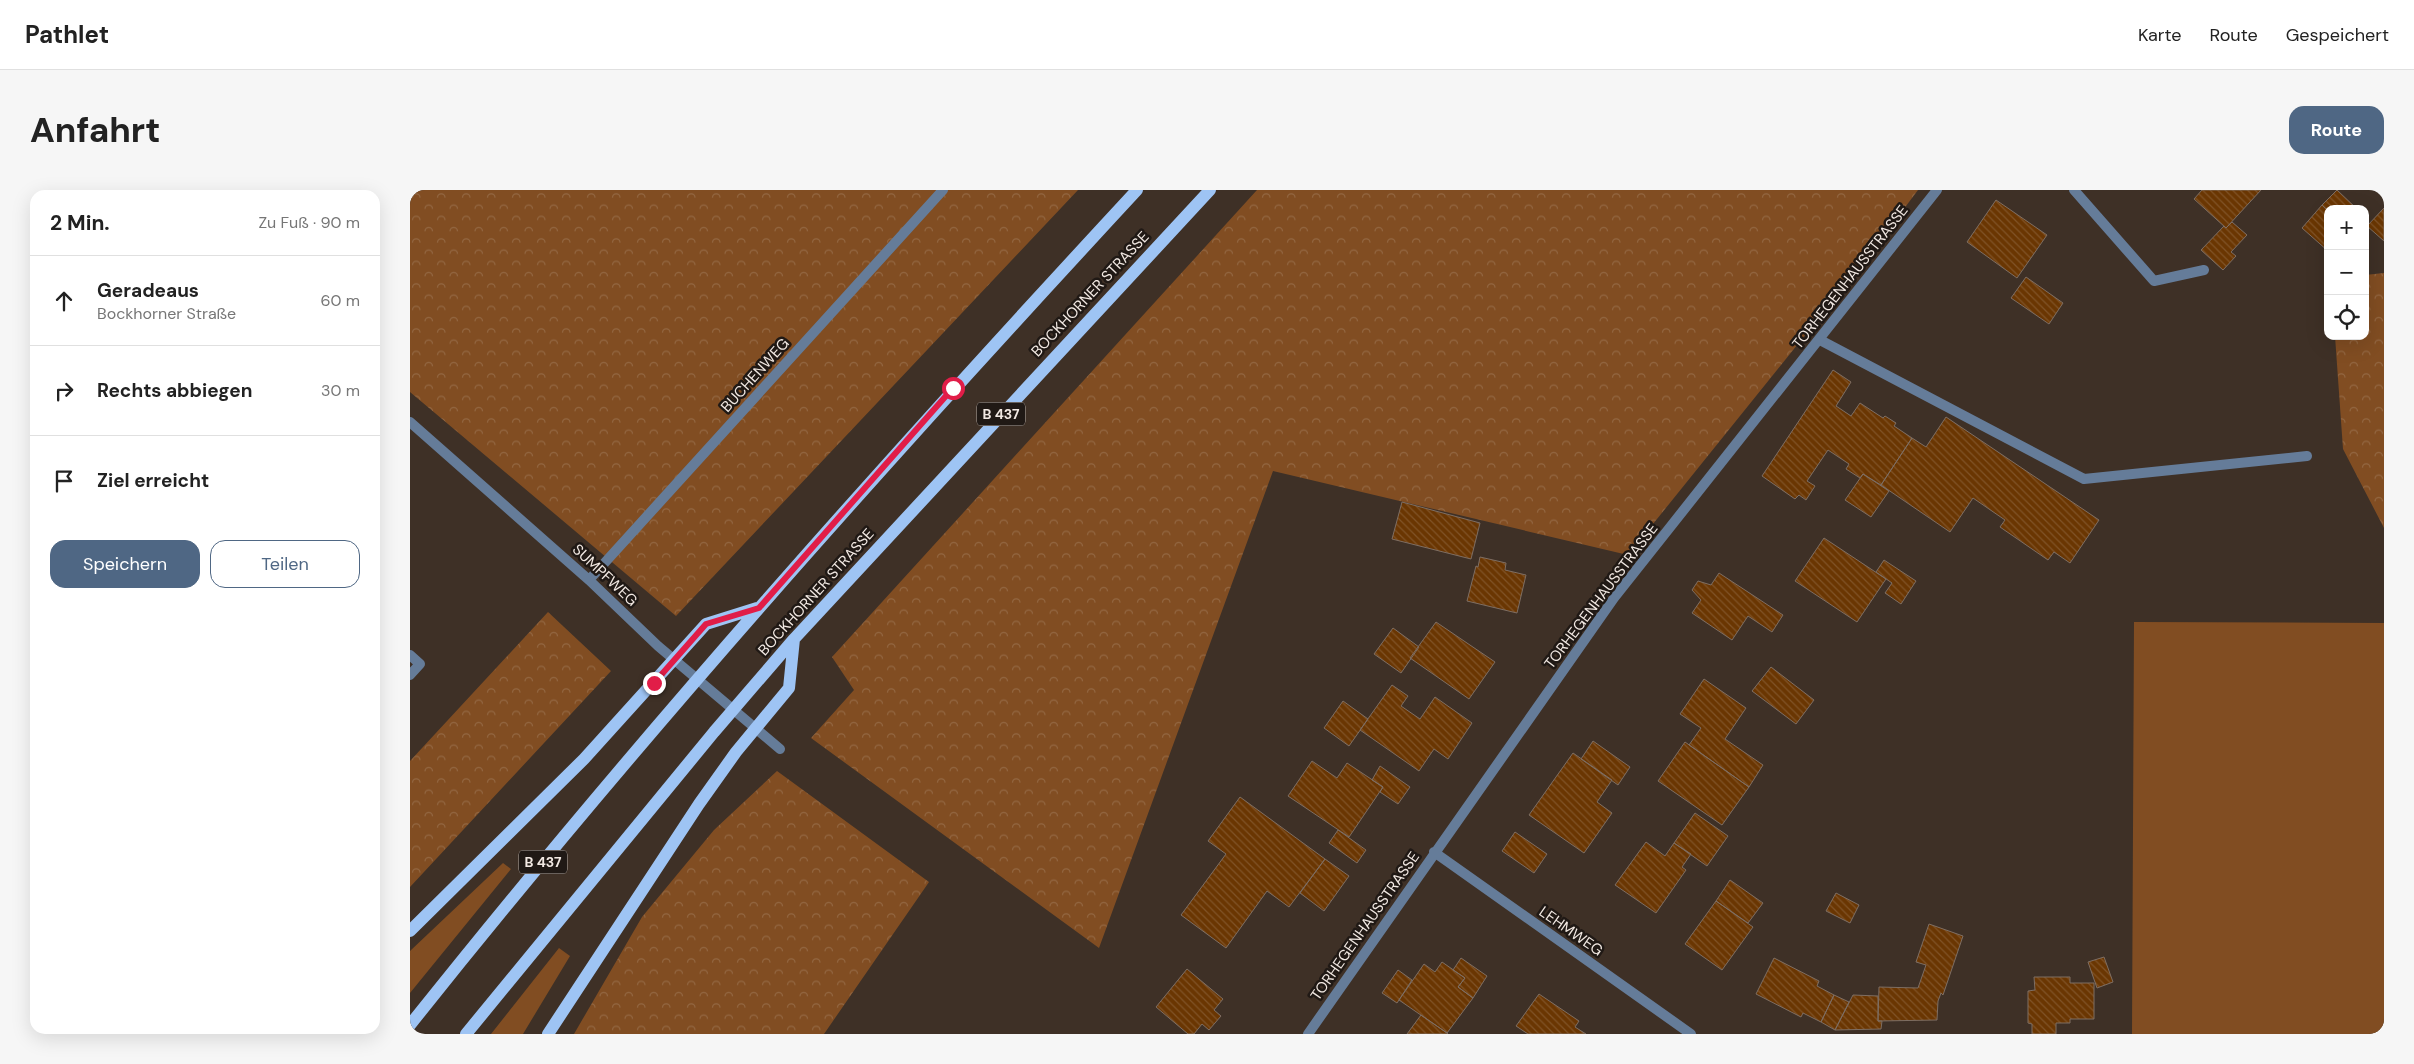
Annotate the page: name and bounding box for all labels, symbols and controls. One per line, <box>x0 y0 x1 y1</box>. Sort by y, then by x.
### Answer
text: Pathlet <box>25 19 109 50</box>
text: Karte <box>2138 23 2182 47</box>
text: Route <box>2210 23 2258 47</box>
text: Gespeichert <box>2286 23 2389 47</box>
button: Route <box>2289 106 2384 154</box>
text: Anfahrt <box>30 107 160 153</box>
street label: TORHEGENHAUSSTRASSE <box>1788 201 1912 353</box>
map controls <box>2324 205 2369 340</box>
button: + <box>2324 205 2369 250</box>
text: 2 Min. <box>50 209 110 237</box>
text: Zu Fuß · 90 m <box>258 212 360 233</box>
street label: BOCKHORNER STRASSE <box>1027 227 1153 361</box>
button: − <box>2324 250 2369 295</box>
text: Geradeaus <box>97 278 199 303</box>
icon: ahead <box>50 287 78 315</box>
text: 60 m <box>320 290 360 311</box>
button: locate <box>2324 295 2369 340</box>
text: Bockhorner Straße <box>97 303 236 324</box>
street label: BUCHENWEG <box>716 334 794 416</box>
icon: right <box>50 377 78 405</box>
route start <box>942 377 965 400</box>
text: Rechts abbiegen <box>97 378 252 403</box>
text: 30 m <box>321 380 360 401</box>
road number: B 437 <box>977 402 1025 425</box>
icon: arrive <box>50 467 78 495</box>
text: Ziel erreicht <box>97 468 209 493</box>
street label: TORHEGENHAUSSTRASSE <box>1540 519 1662 673</box>
street label: BOCKHORNER STRASSE <box>754 524 878 660</box>
button: Speichern <box>50 540 200 588</box>
button: Teilen <box>210 540 360 588</box>
street label: SUMPFWEG <box>568 540 642 610</box>
route end <box>643 672 666 695</box>
street label: TORHEGENHAUSSTRASSE <box>1306 848 1424 1004</box>
road number: B 437 <box>519 850 567 874</box>
street label: LEHMWEG <box>1535 902 1607 960</box>

